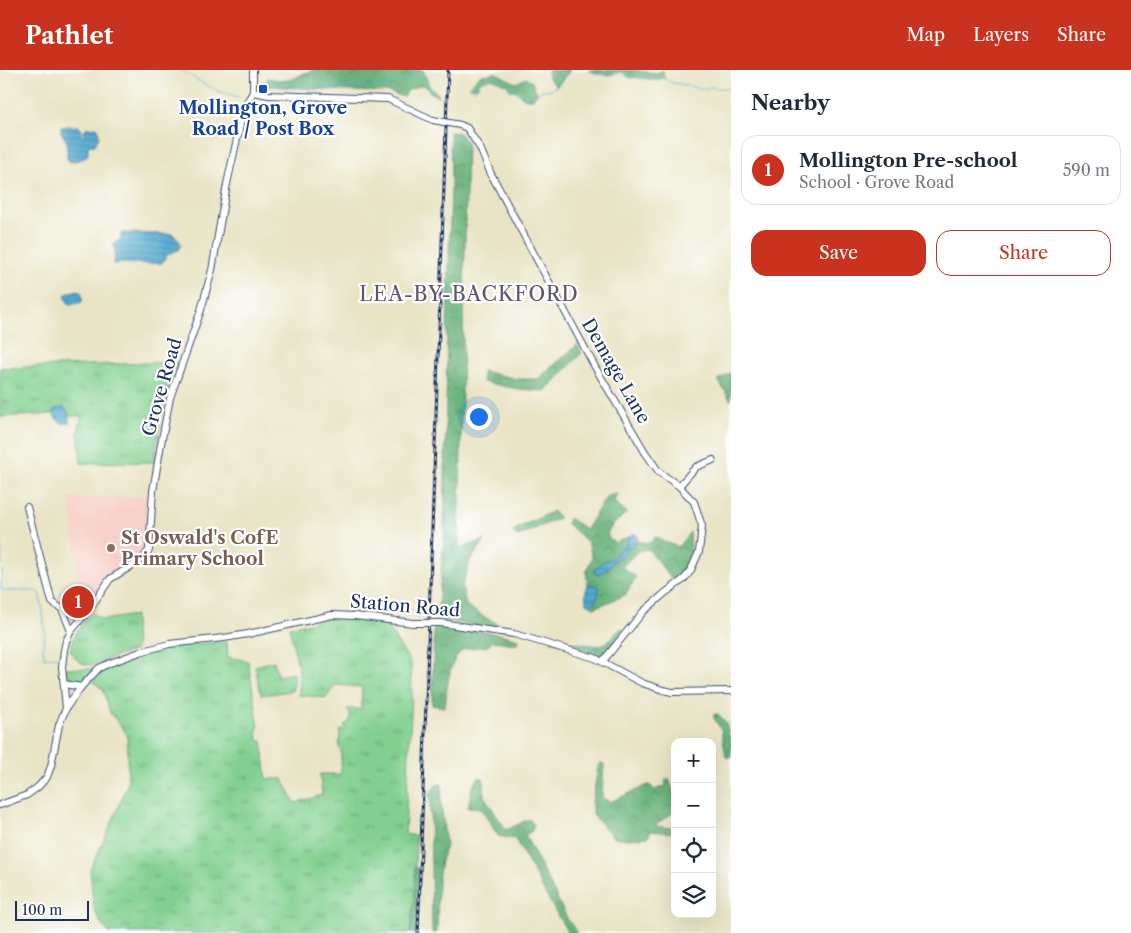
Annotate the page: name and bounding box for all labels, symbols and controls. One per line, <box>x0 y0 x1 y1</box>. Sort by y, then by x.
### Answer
text: Pathlet <box>25 21 113 50</box>
text: Map <box>907 24 945 46</box>
text: Layers <box>973 24 1029 46</box>
text: Share <box>1057 24 1106 46</box>
marker: Mollington, Grove Road / Post Box <box>257 83 269 95</box>
text: Nearby <box>751 90 830 115</box>
place label: Mollington, Grove Road / Post Box <box>179 97 348 140</box>
text: Mollington Pre-school <box>799 149 1018 172</box>
text: 1 <box>764 160 772 180</box>
text: 590 m <box>1063 160 1110 180</box>
text: School · Grove Road <box>799 172 954 192</box>
button: Save <box>751 230 926 276</box>
button: Share <box>936 230 1111 276</box>
district label: LEA-BY-BACKFORD <box>359 282 579 306</box>
street label: Demage Lane <box>577 314 655 428</box>
street label: Grove Road <box>138 335 187 439</box>
your location <box>466 404 492 430</box>
place label: St Oswald's CofE Primary School <box>121 527 278 570</box>
marker: St Oswald's CofE Primary School <box>105 542 117 554</box>
pin: 1 <box>62 583 94 621</box>
street label: Station Road <box>349 590 461 622</box>
map controls <box>671 738 716 918</box>
button: + <box>671 738 716 783</box>
button: − <box>671 783 716 828</box>
button: locate <box>671 828 716 873</box>
button: layers <box>671 873 716 918</box>
scale bar <box>15 898 89 921</box>
text: 100 m <box>22 901 62 919</box>

